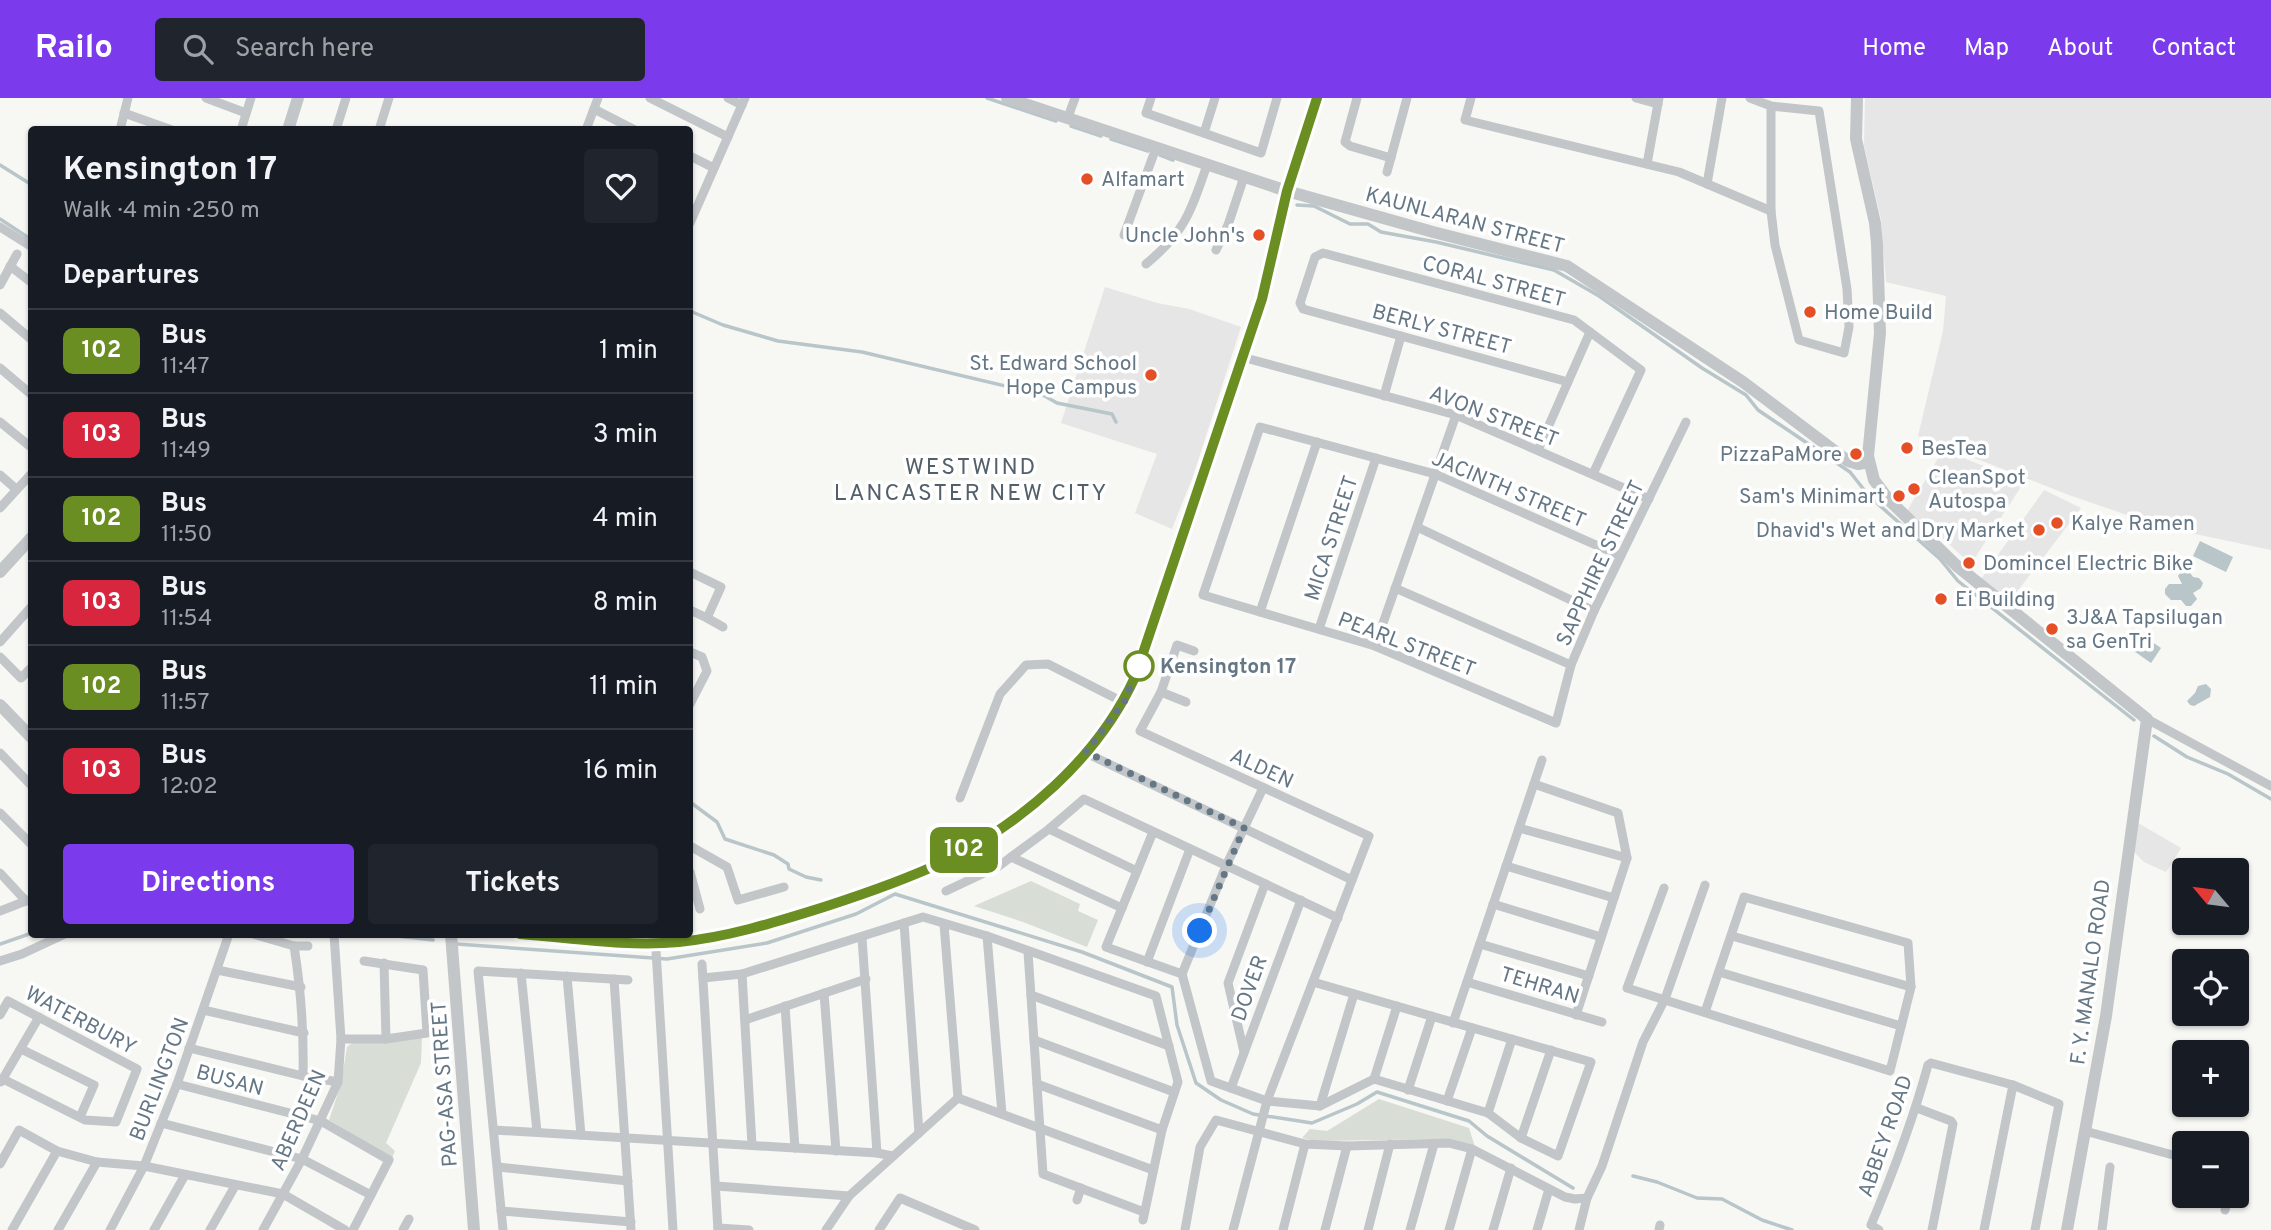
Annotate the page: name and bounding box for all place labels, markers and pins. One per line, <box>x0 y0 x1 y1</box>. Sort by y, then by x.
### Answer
place label: Alfamart <box>1101 167 1185 194</box>
marker: Alfamart <box>1079 171 1095 187</box>
place label: Uncle John's <box>1125 223 1245 250</box>
marker: Uncle John's <box>1251 227 1267 243</box>
place label: Home Build <box>1824 300 1933 327</box>
marker: Home Build <box>1802 304 1818 320</box>
place label: St. Edward School Hope Campus <box>969 351 1137 402</box>
marker: St. Edward School Hope Campus <box>1143 367 1159 383</box>
place label: BesTea <box>1921 436 1987 463</box>
marker: BesTea <box>1899 440 1915 456</box>
place label: PizzaPaMore <box>1720 442 1842 469</box>
marker: PizzaPaMore <box>1848 446 1864 462</box>
place label: CleanSpot Autospa <box>1928 465 2026 516</box>
marker: CleanSpot Autospa <box>1906 481 1922 497</box>
place label: Sam's Minimart <box>1739 484 1885 511</box>
marker: Sam's Minimart <box>1891 488 1907 504</box>
place label: Kalye Ramen <box>2071 511 2195 538</box>
marker: Kalye Ramen <box>2049 515 2065 531</box>
place label: Dhavid's Wet and Dry Market <box>1756 518 2025 545</box>
marker: Dhavid's Wet and Dry Market <box>2031 522 2047 538</box>
place label: Domincel Electric Bike <box>1983 551 2193 578</box>
marker: Domincel Electric Bike <box>1961 555 1977 571</box>
place label: Ei Building <box>1955 587 2055 614</box>
marker: Ei Building <box>1933 591 1949 607</box>
place label: 3J&A Tapsilugan sa GenTri <box>2066 605 2223 656</box>
marker: 3J&A Tapsilugan sa GenTri <box>2044 621 2060 637</box>
marker: Kensington 17 <box>1124 651 1154 681</box>
place label: Kensington 17 <box>1160 654 1296 681</box>

